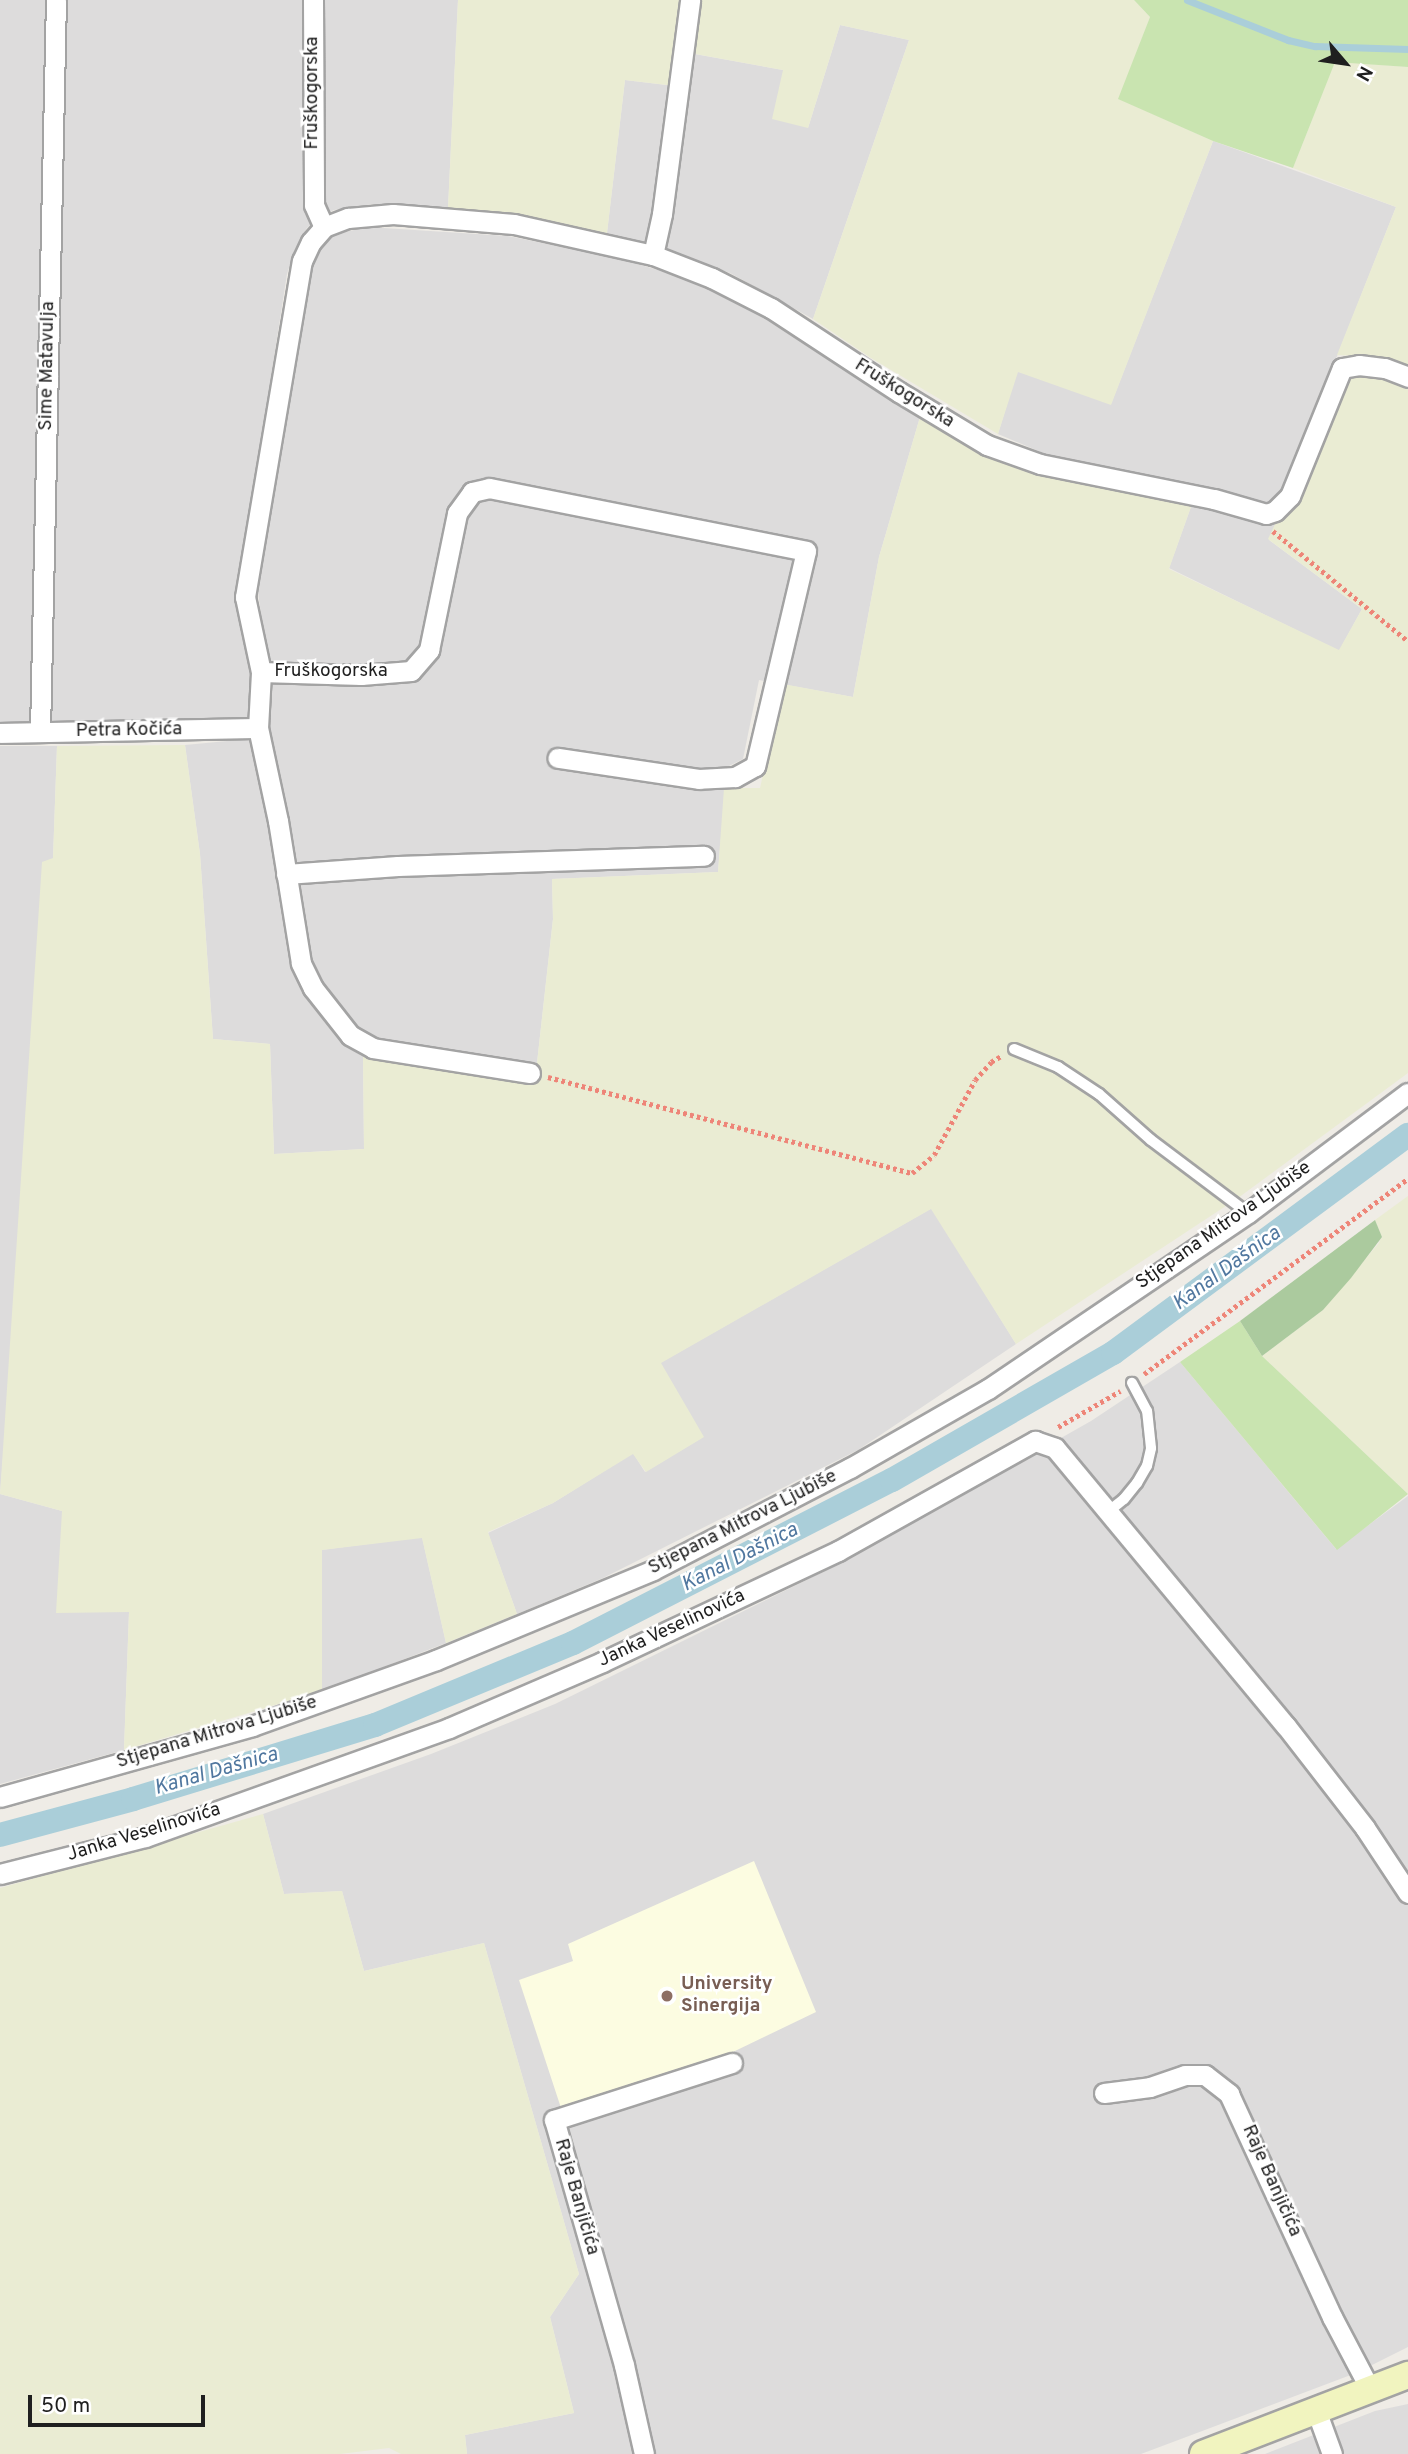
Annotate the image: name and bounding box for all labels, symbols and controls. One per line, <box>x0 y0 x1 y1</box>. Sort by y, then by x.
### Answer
north arrow <box>1310 28 1380 98</box>
street label: Fruškogorska <box>302 36 324 150</box>
text: N <box>1350 61 1377 85</box>
street label: Sime Matavulja <box>35 301 61 431</box>
street label: Fruškogorska <box>850 354 958 434</box>
street label: Fruškogorska <box>274 661 388 683</box>
street label: Petra Kočića <box>76 719 182 743</box>
street label: Stjepana Mitrova Ljubiše <box>1132 1157 1316 1295</box>
water label: Kanal Dašnica <box>1168 1221 1286 1317</box>
street label: Stjepana Mitrova Ljubiše <box>645 1466 841 1580</box>
water label: Kanal Dašnica <box>678 1518 802 1598</box>
street label: Janka Veselinovića <box>595 1585 749 1673</box>
street label: Stjepana Mitrova Ljubiše <box>114 1692 320 1774</box>
water label: Kanal Dašnica <box>151 1742 281 1802</box>
street label: Janka Veselinovića <box>64 1799 224 1867</box>
place label: University Sinergija <box>681 1974 773 2018</box>
marker: University Sinergija <box>659 1988 675 2004</box>
street label: Raje Banjičića <box>1236 2122 1306 2240</box>
street label: Raje Banjičića <box>549 2136 603 2258</box>
scale bar <box>32 2380 208 2424</box>
text: 50 m <box>41 2393 90 2420</box>

